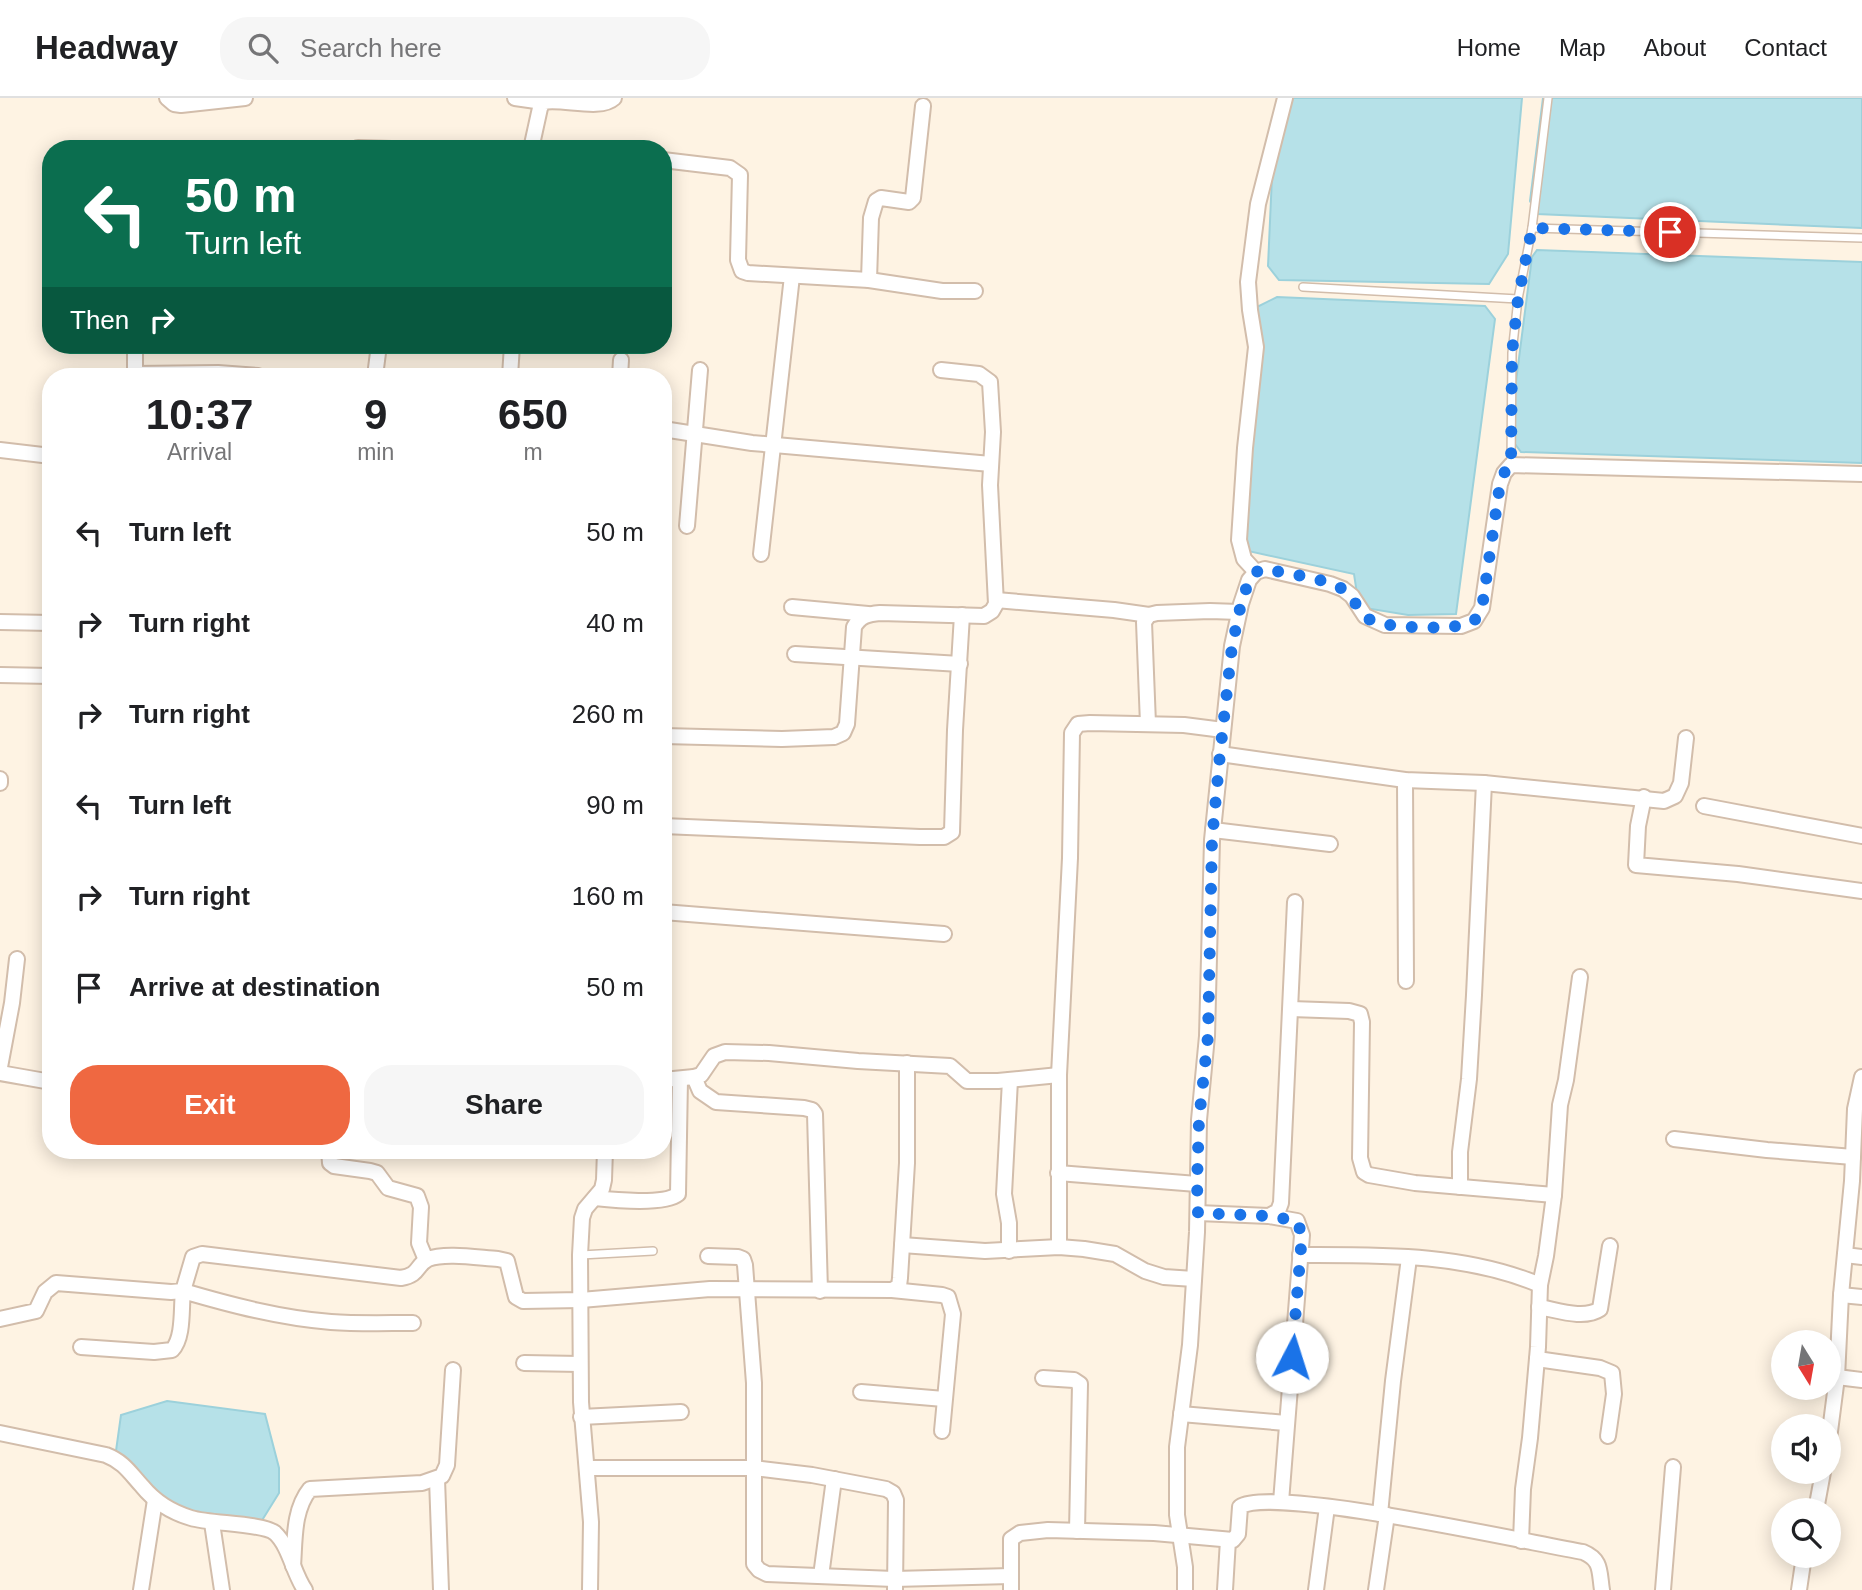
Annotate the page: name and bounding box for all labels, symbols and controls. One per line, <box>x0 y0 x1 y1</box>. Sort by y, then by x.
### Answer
search box <box>220 17 710 80</box>
text: Headway <box>35 29 178 66</box>
icon: search <box>244 29 282 67</box>
text: Search here <box>300 33 442 63</box>
text: Home <box>1457 34 1521 61</box>
text: Map <box>1559 34 1606 61</box>
text: About <box>1644 34 1706 61</box>
text: Contact <box>1744 34 1827 61</box>
icon: left <box>70 168 161 259</box>
text: 50 m <box>185 168 297 222</box>
pin <box>1640 202 1700 262</box>
icon: arrive <box>1651 213 1689 251</box>
text: Turn left <box>185 225 301 261</box>
icon: right <box>143 301 181 339</box>
text: Then <box>70 305 129 335</box>
text: 10:37 <box>146 391 253 438</box>
text: 9 <box>364 391 387 438</box>
text: 650 <box>498 391 568 438</box>
text: Arrival <box>167 439 232 465</box>
text: min <box>357 439 394 465</box>
text: m <box>524 439 543 465</box>
icon: left <box>70 514 108 552</box>
text: Turn left <box>129 517 231 547</box>
text: 50 m <box>586 517 644 547</box>
icon: right <box>70 605 108 643</box>
text: Turn right <box>129 608 250 638</box>
text: 40 m <box>586 608 644 638</box>
icon: right <box>70 696 108 734</box>
text: Turn right <box>129 699 250 729</box>
text: 260 m <box>572 699 644 729</box>
icon: left <box>70 787 108 825</box>
text: Turn left <box>129 790 231 820</box>
text: 90 m <box>586 790 644 820</box>
icon: right <box>70 878 108 916</box>
text: Turn right <box>129 881 250 911</box>
text: 160 m <box>572 881 644 911</box>
icon: arrive <box>70 969 108 1007</box>
text: Arrive at destination <box>129 972 380 1002</box>
text: 50 m <box>586 972 644 1002</box>
button: Exit <box>70 1065 350 1145</box>
button: Share <box>364 1065 644 1145</box>
position arrow <box>1255 1320 1329 1394</box>
north arrow <box>1771 1330 1841 1400</box>
map controls <box>1771 1330 1841 1568</box>
button: sound <box>1771 1414 1841 1484</box>
button: search <box>1771 1498 1841 1568</box>

